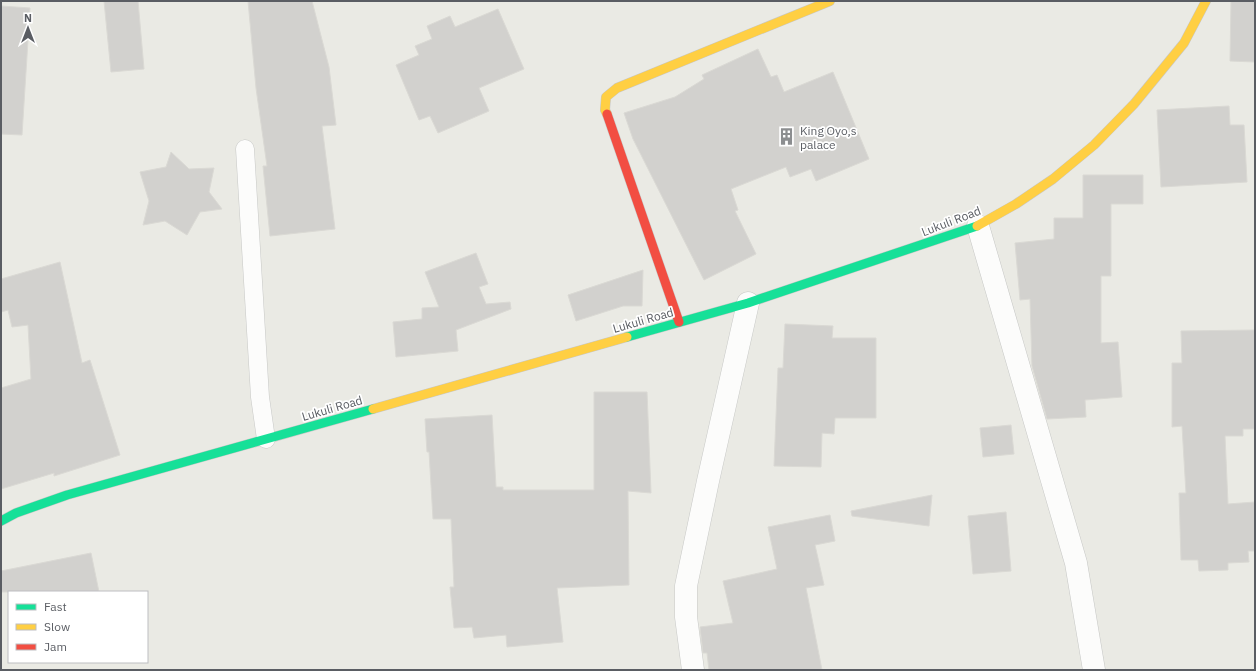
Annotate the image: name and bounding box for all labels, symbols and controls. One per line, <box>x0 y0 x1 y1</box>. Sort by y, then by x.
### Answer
north arrow <box>8 8 48 48</box>
text: N <box>24 11 32 25</box>
place label: King Oyo,s palace <box>800 123 857 152</box>
building icon: King Oyo,s palace <box>777 127 797 147</box>
street label: Lukuli Road <box>919 203 983 239</box>
street label: Lukuli Road <box>611 304 675 336</box>
street label: Lukuli Road <box>300 392 364 424</box>
legend <box>8 591 148 663</box>
text: Fast <box>44 599 67 614</box>
text: Slow <box>44 619 70 634</box>
text: Jam <box>44 639 67 654</box>

